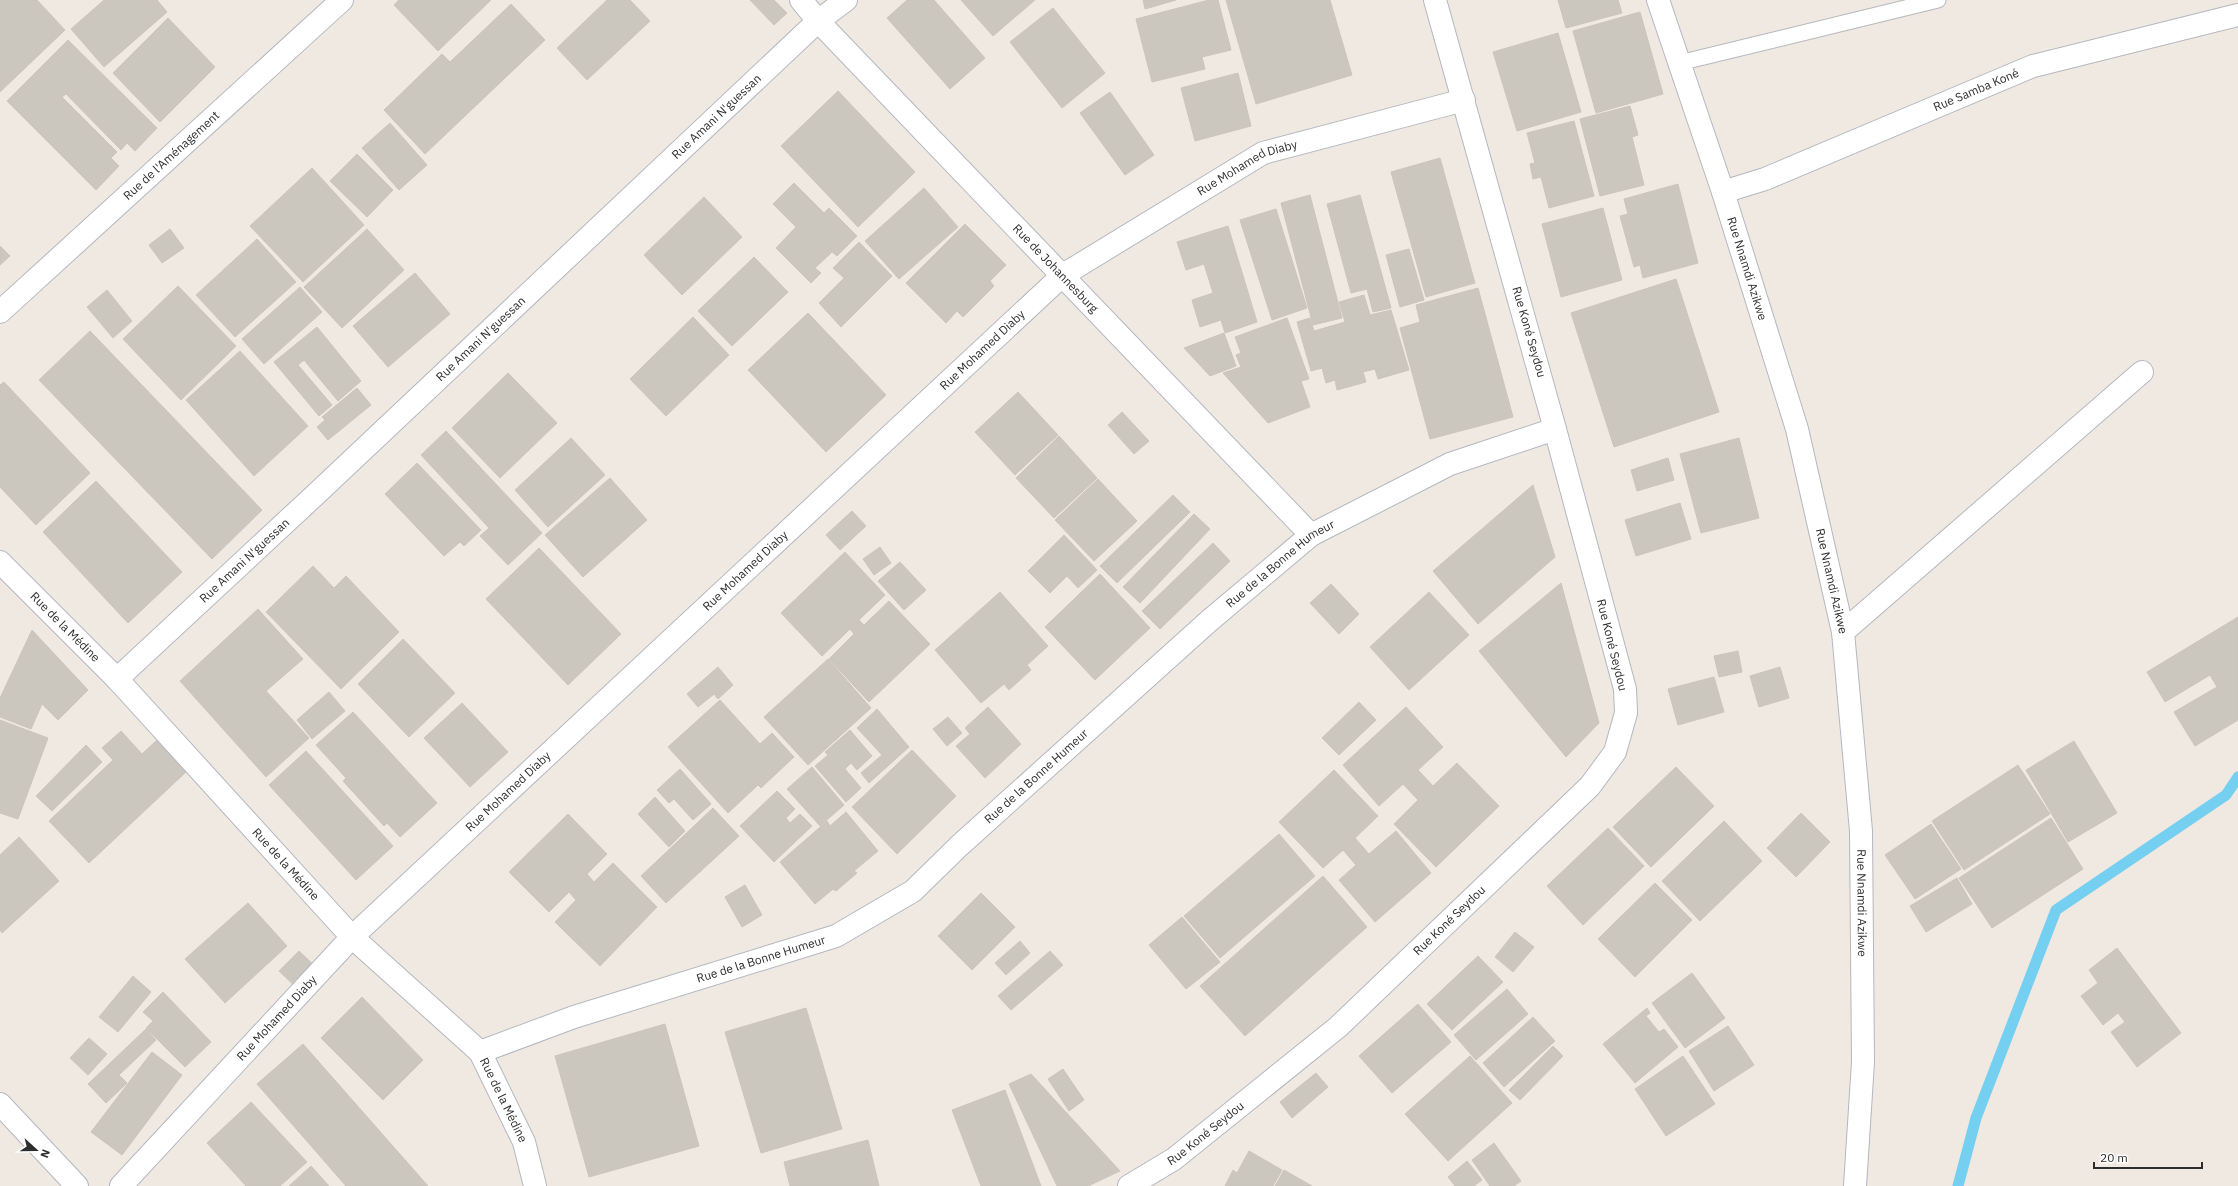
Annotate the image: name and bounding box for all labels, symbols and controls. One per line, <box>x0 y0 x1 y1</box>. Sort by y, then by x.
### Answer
street label: Rue Samba Koné <box>1931 65 2021 114</box>
street label: Rue Amani N'guessan <box>668 71 764 162</box>
street label: Rue de l'Aménagement <box>120 108 222 203</box>
street label: Rue Mohamed Diaby <box>1194 136 1299 198</box>
street label: Rue Nnamdi Azikwe <box>1724 215 1771 322</box>
street label: Rue de Johannesburg <box>1010 221 1102 316</box>
street label: Rue Koné Seydou <box>1509 285 1550 379</box>
street label: Rue Amani N'guessan <box>433 293 528 384</box>
street label: Rue Mohamed Diaby <box>936 306 1028 393</box>
street label: Rue Amani N'guessan <box>196 515 292 606</box>
street label: Rue de la Bonne Humeur <box>1223 516 1337 611</box>
street label: Rue Mohamed Diaby <box>699 527 791 614</box>
street label: Rue Nnamdi Azikwe <box>1813 527 1851 636</box>
street label: Rue de la Médine <box>27 589 104 665</box>
street label: Rue Koné Seydou <box>1594 597 1631 692</box>
street label: Rue de la Bonne Humeur <box>981 725 1091 827</box>
street label: Rue Mohamed Diaby <box>462 748 554 835</box>
street label: Rue de la Médine <box>249 825 323 903</box>
street label: Rue Nnamdi Azikwe <box>1854 849 1870 957</box>
street label: Rue Koné Seydou <box>1410 882 1488 958</box>
street label: Rue de la Bonne Humeur <box>695 932 828 986</box>
street label: Rue Mohamed Diaby <box>233 972 320 1064</box>
street label: Rue de la Médine <box>477 1055 531 1145</box>
street label: Rue Koné Seydou <box>1164 1098 1247 1168</box>
north arrow <box>16 1130 56 1170</box>
scale bar <box>2094 1144 2202 1170</box>
text: N <box>37 1147 53 1160</box>
text: 20 m <box>2100 1150 2128 1165</box>

